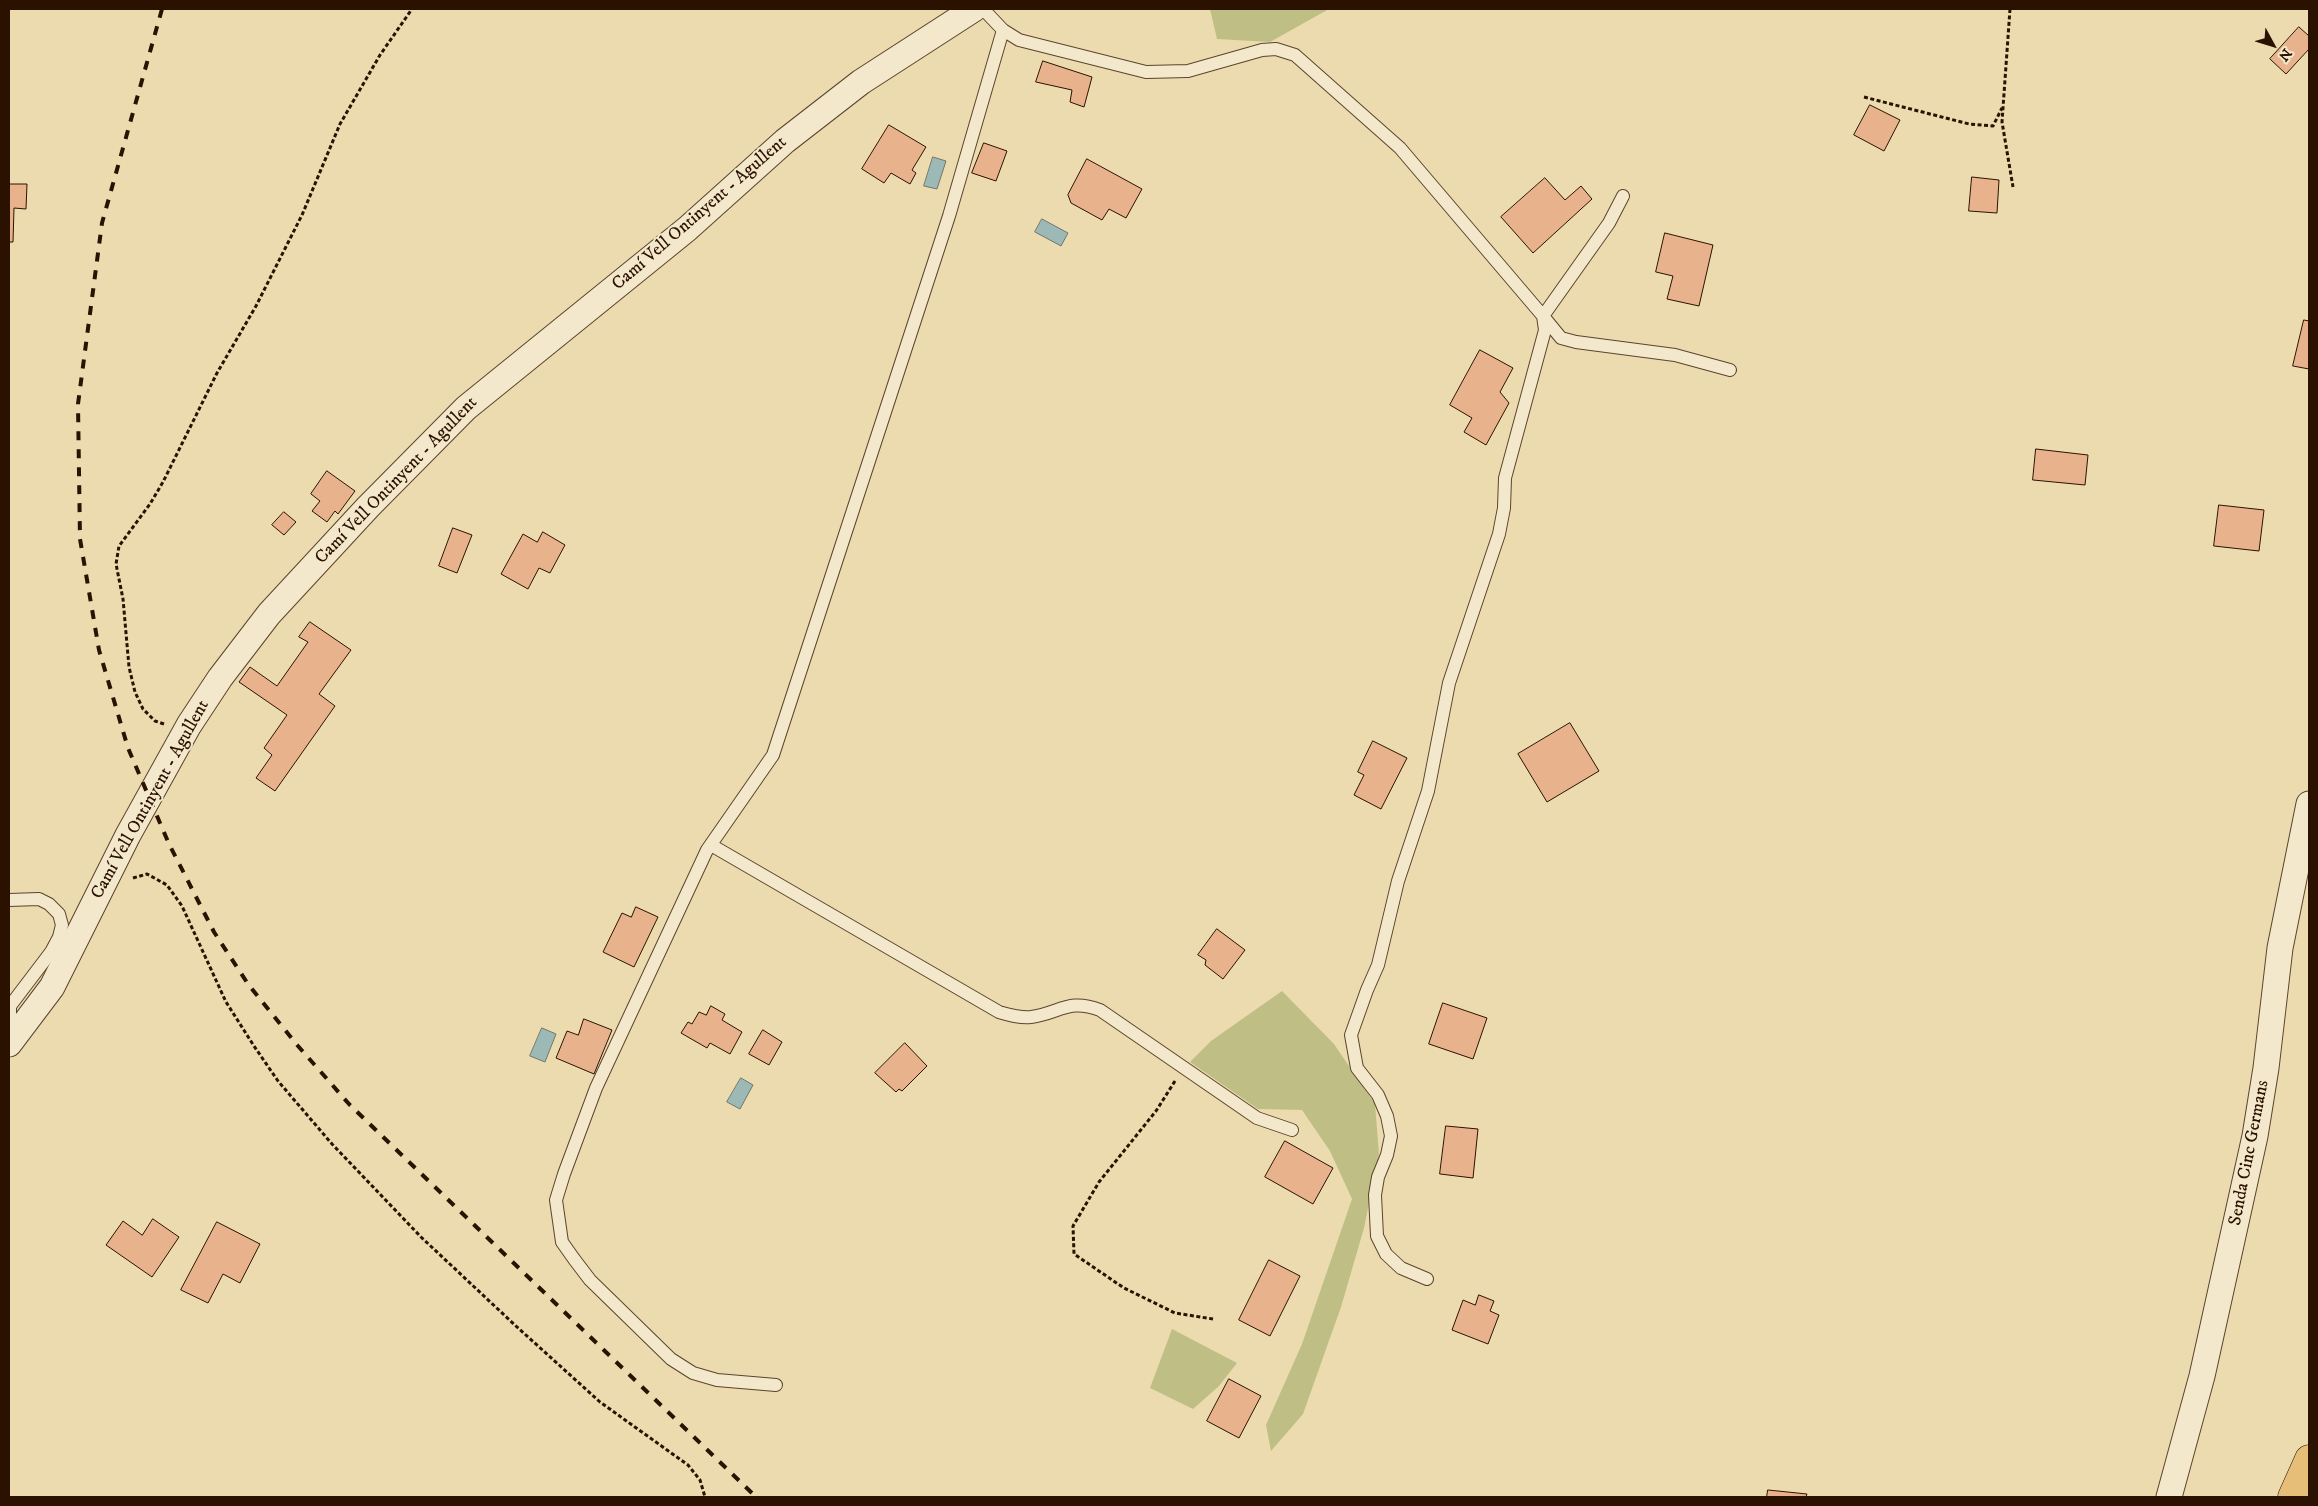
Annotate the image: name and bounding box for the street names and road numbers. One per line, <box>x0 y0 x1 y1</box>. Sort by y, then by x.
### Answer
street label: Camí Vell Ontinyent - Agullent <box>608 132 792 296</box>
street label: Camí Vell Ontinyent - Agullent <box>311 393 483 569</box>
street label: Camí Vell Ontinyent - Agullent <box>87 697 215 903</box>
street label: Senda Cinc Germans <box>2225 1079 2275 1227</box>

